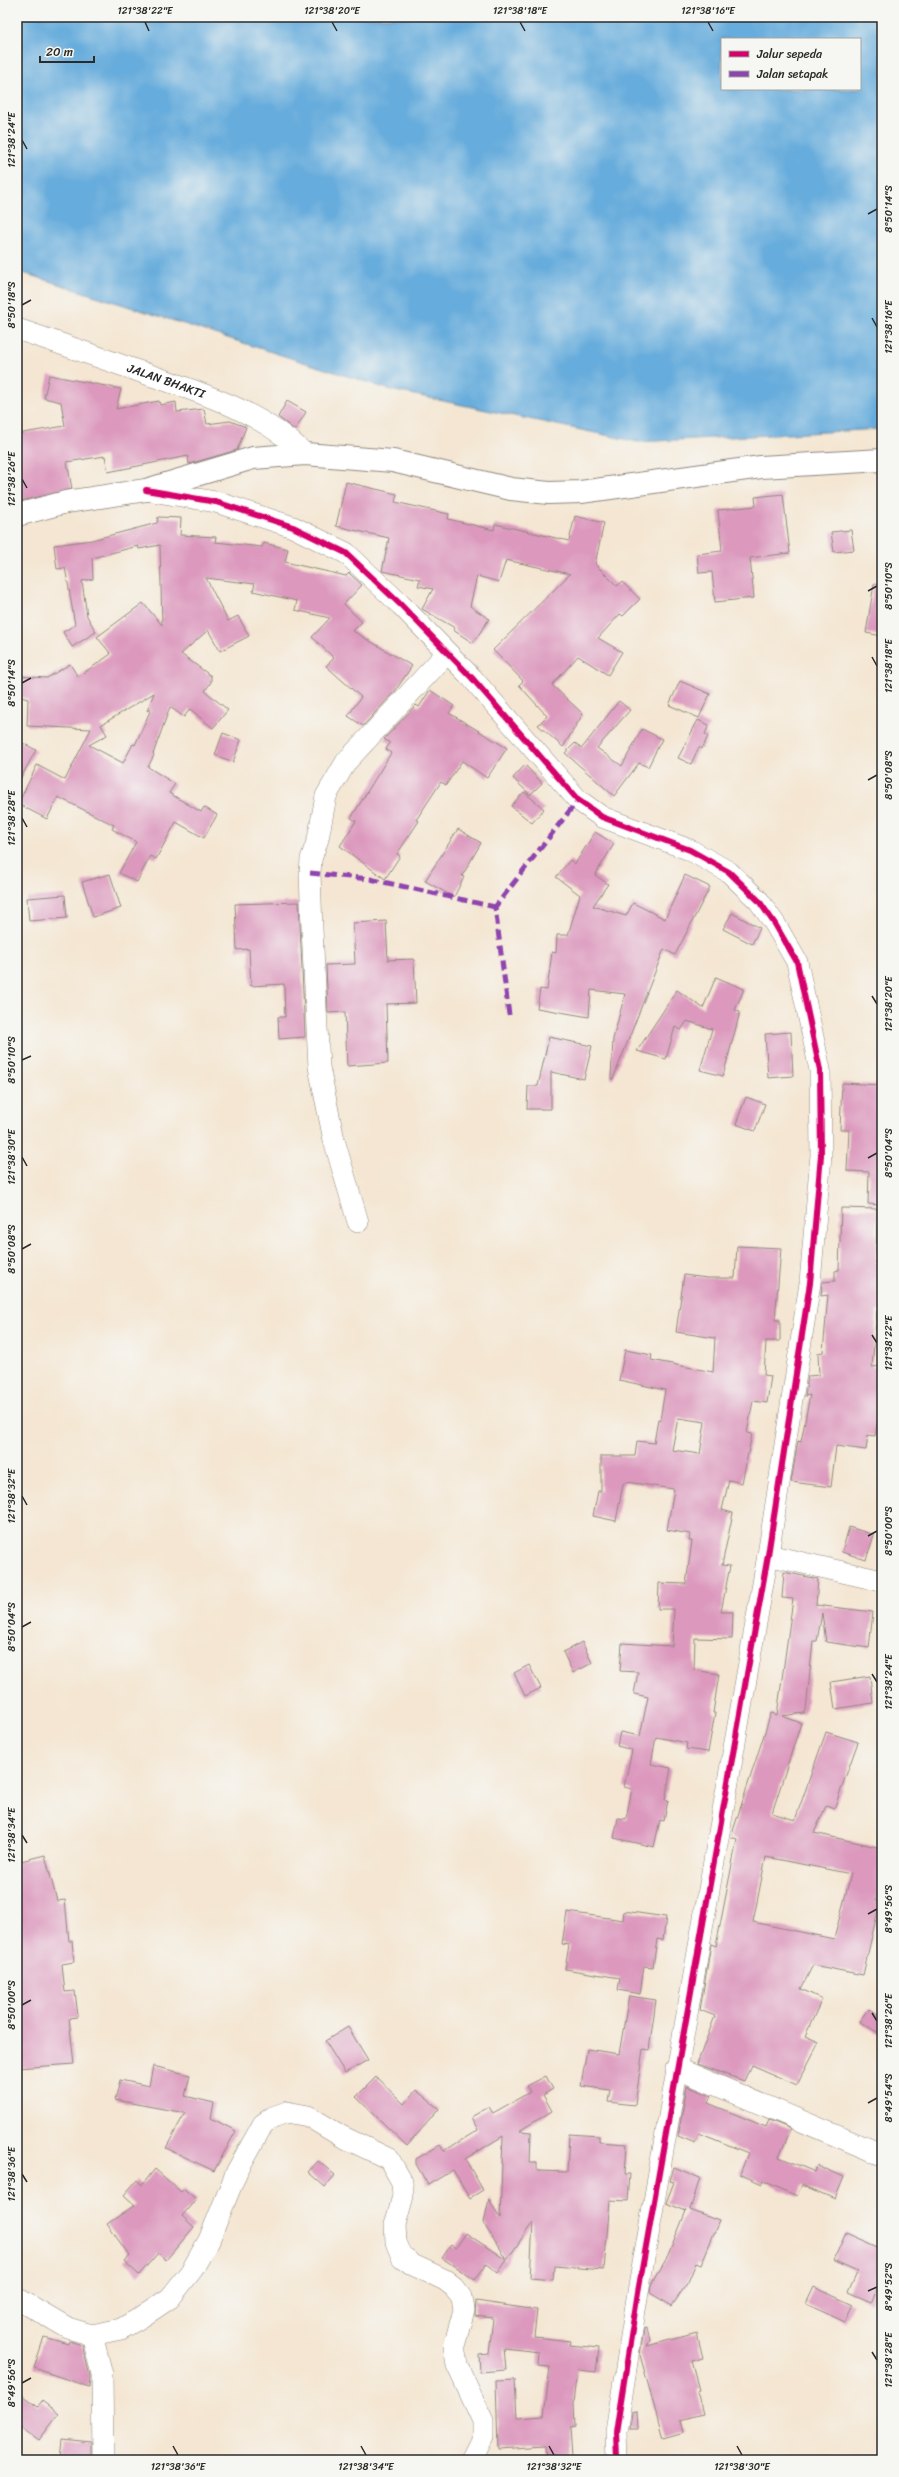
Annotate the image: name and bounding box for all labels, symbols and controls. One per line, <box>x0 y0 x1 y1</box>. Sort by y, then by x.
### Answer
text: 121°38'22"E <box>117 2 174 20</box>
text: 121°38'20"E <box>304 2 361 20</box>
text: 121°38'18"E <box>493 2 548 20</box>
text: 121°38'16"E <box>681 2 736 20</box>
scale bar <box>40 38 94 64</box>
legend <box>721 38 861 90</box>
text: 20 m <box>46 41 73 63</box>
text: Jalur sepeda <box>756 43 823 65</box>
text: Jalan setapak <box>756 63 828 85</box>
text: 121°38'24"E <box>3 111 21 168</box>
text: 8°50'14"S <box>880 185 898 233</box>
text: 8°50'18"S <box>3 281 21 329</box>
text: 121°38'16"E <box>880 299 898 354</box>
street label: JALAN BHAKTI <box>123 357 209 405</box>
text: 121°38'26"E <box>3 450 21 507</box>
text: 8°50'10"S <box>880 562 898 610</box>
text: 121°38'18"E <box>880 638 898 693</box>
text: 8°50'14"S <box>3 659 21 707</box>
text: 8°50'08"S <box>880 750 898 800</box>
text: 121°38'28"E <box>3 789 21 846</box>
text: 121°38'20"E <box>880 975 898 1032</box>
text: 8°50'10"S <box>3 1036 21 1084</box>
text: 121°38'30"E <box>3 1128 21 1185</box>
text: 8°50'04"S <box>880 1128 898 1178</box>
text: 8°50'08"S <box>3 1224 21 1274</box>
text: 121°38'22"E <box>880 1314 898 1371</box>
text: 121°38'32"E <box>3 1467 21 1523</box>
text: 8°50'00"S <box>880 1506 898 1556</box>
text: 8°50'04"S <box>3 1602 21 1652</box>
text: 121°38'24"E <box>880 1653 898 1710</box>
text: 121°38'34"E <box>3 1806 21 1863</box>
text: 8°49'56"S <box>880 1884 898 1933</box>
text: 8°50'00"S <box>3 1980 21 2030</box>
text: 121°38'26"E <box>880 1992 898 2049</box>
text: 8°49'54"S <box>880 2073 898 2123</box>
text: 121°38'36"E <box>3 2145 21 2201</box>
text: 8°49'52"S <box>880 2262 898 2311</box>
text: 121°38'28"E <box>880 2331 898 2388</box>
text: 8°49'56"S <box>3 2358 21 2407</box>
text: 121°38'36"E <box>151 2458 207 2476</box>
text: 121°38'34"E <box>338 2458 395 2476</box>
text: 121°38'32"E <box>527 2458 583 2476</box>
text: 121°38'30"E <box>714 2458 771 2476</box>

